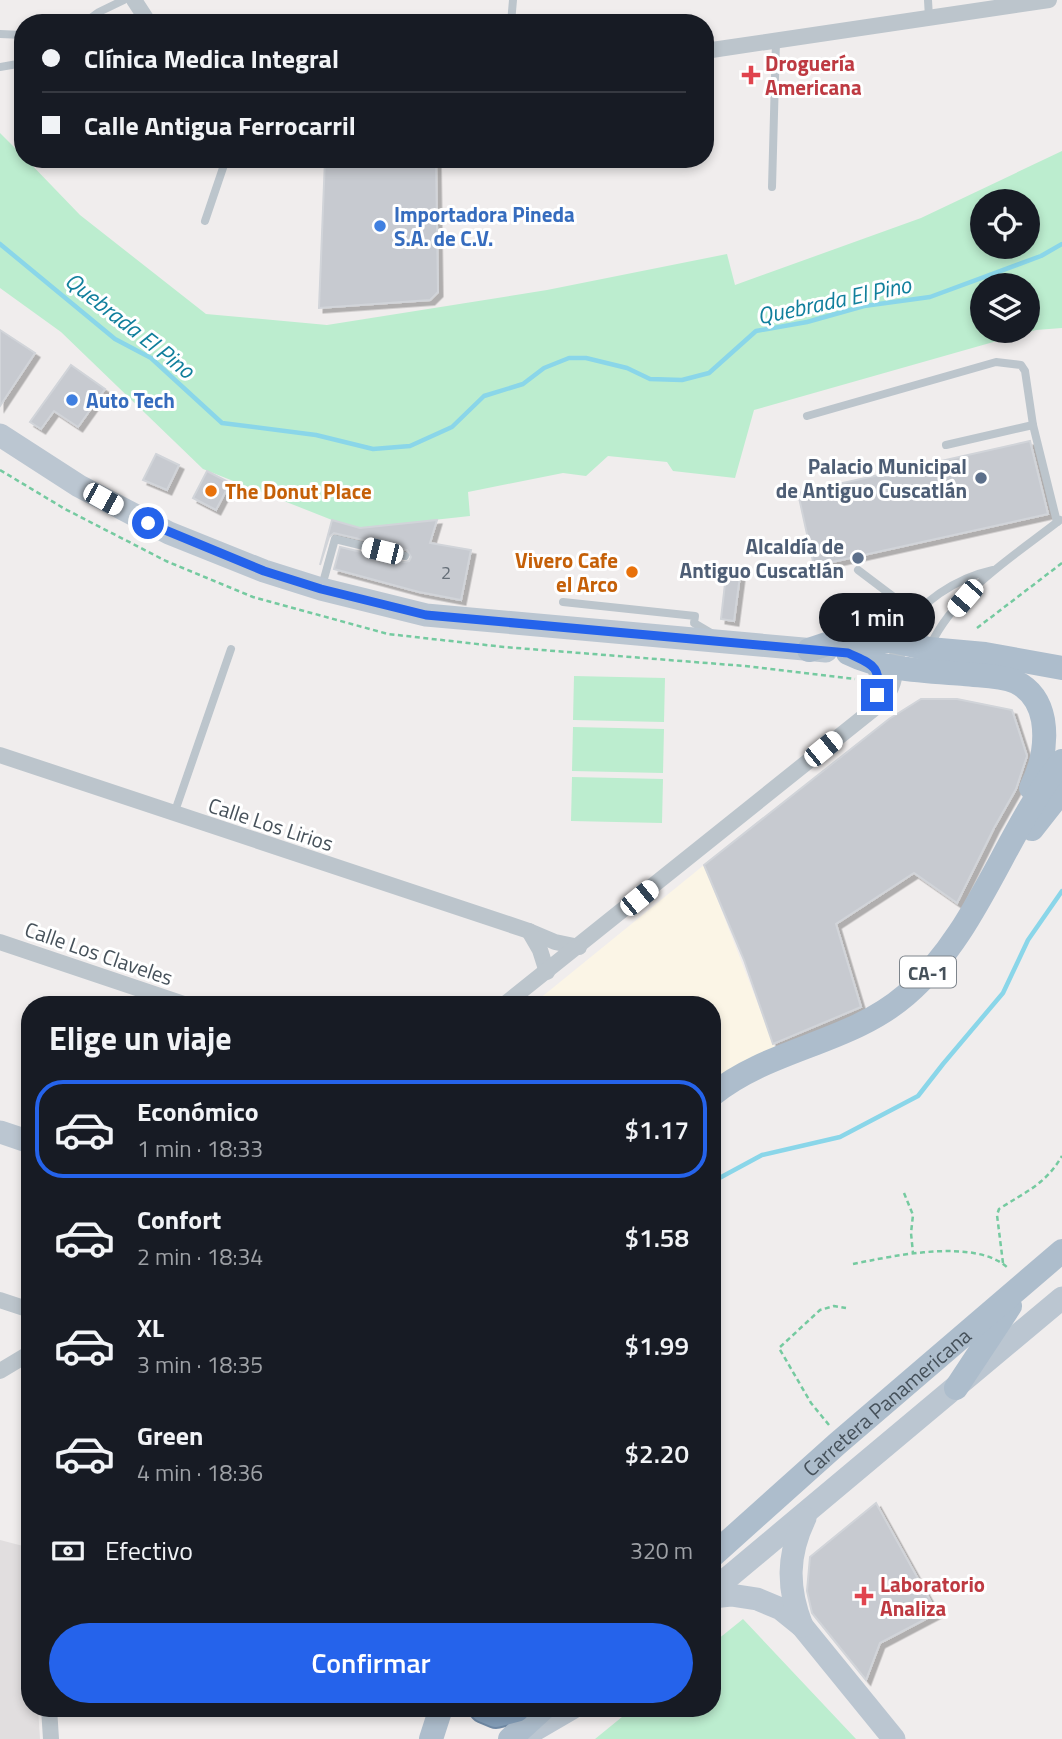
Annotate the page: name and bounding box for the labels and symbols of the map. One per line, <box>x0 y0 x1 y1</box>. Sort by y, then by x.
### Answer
place label: Droguería Americana <box>765 47 862 103</box>
marker: Droguería Americana <box>743 67 759 83</box>
place label: Importadora Pineda S.A. de C.V. <box>394 198 575 254</box>
marker: Importadora Pineda S.A. de C.V. <box>372 218 388 234</box>
water label: Quebrada El Pino <box>58 263 203 387</box>
water label: Quebrada El Pino <box>754 267 915 333</box>
place label: Auto Tech <box>86 384 175 416</box>
marker: Auto Tech <box>64 392 80 408</box>
place label: Palacio Municipal de Antiguo Cuscatlán <box>776 450 967 506</box>
marker: Palacio Municipal de Antiguo Cuscatlán <box>973 470 989 486</box>
place label: The Donut Place <box>225 475 372 507</box>
car <box>80 480 127 518</box>
marker: The Donut Place <box>203 483 219 499</box>
route start <box>132 507 164 539</box>
place label: Alcaldía de Antiguo Cuscatlán <box>680 530 844 586</box>
car <box>360 536 405 566</box>
place label: Vivero Cafe el Arco <box>515 544 618 600</box>
marker: Alcaldía de Antiguo Cuscatlán <box>850 550 866 566</box>
house number: 2 <box>441 559 451 586</box>
marker: Vivero Cafe el Arco <box>624 564 640 580</box>
car <box>944 575 987 621</box>
callout: 1 min <box>819 594 935 642</box>
route end <box>861 679 893 711</box>
car <box>801 728 846 770</box>
street label: Calle Los Lirios <box>204 789 338 859</box>
car <box>617 877 662 919</box>
street label: Calle Los Claveles <box>21 913 177 993</box>
road number: CA-1 <box>900 956 956 988</box>
street label: Carretera Panamericana <box>795 1320 978 1484</box>
place label: Laboratorio Analiza <box>880 1568 985 1624</box>
marker: Laboratorio Analiza <box>854 1586 874 1606</box>

